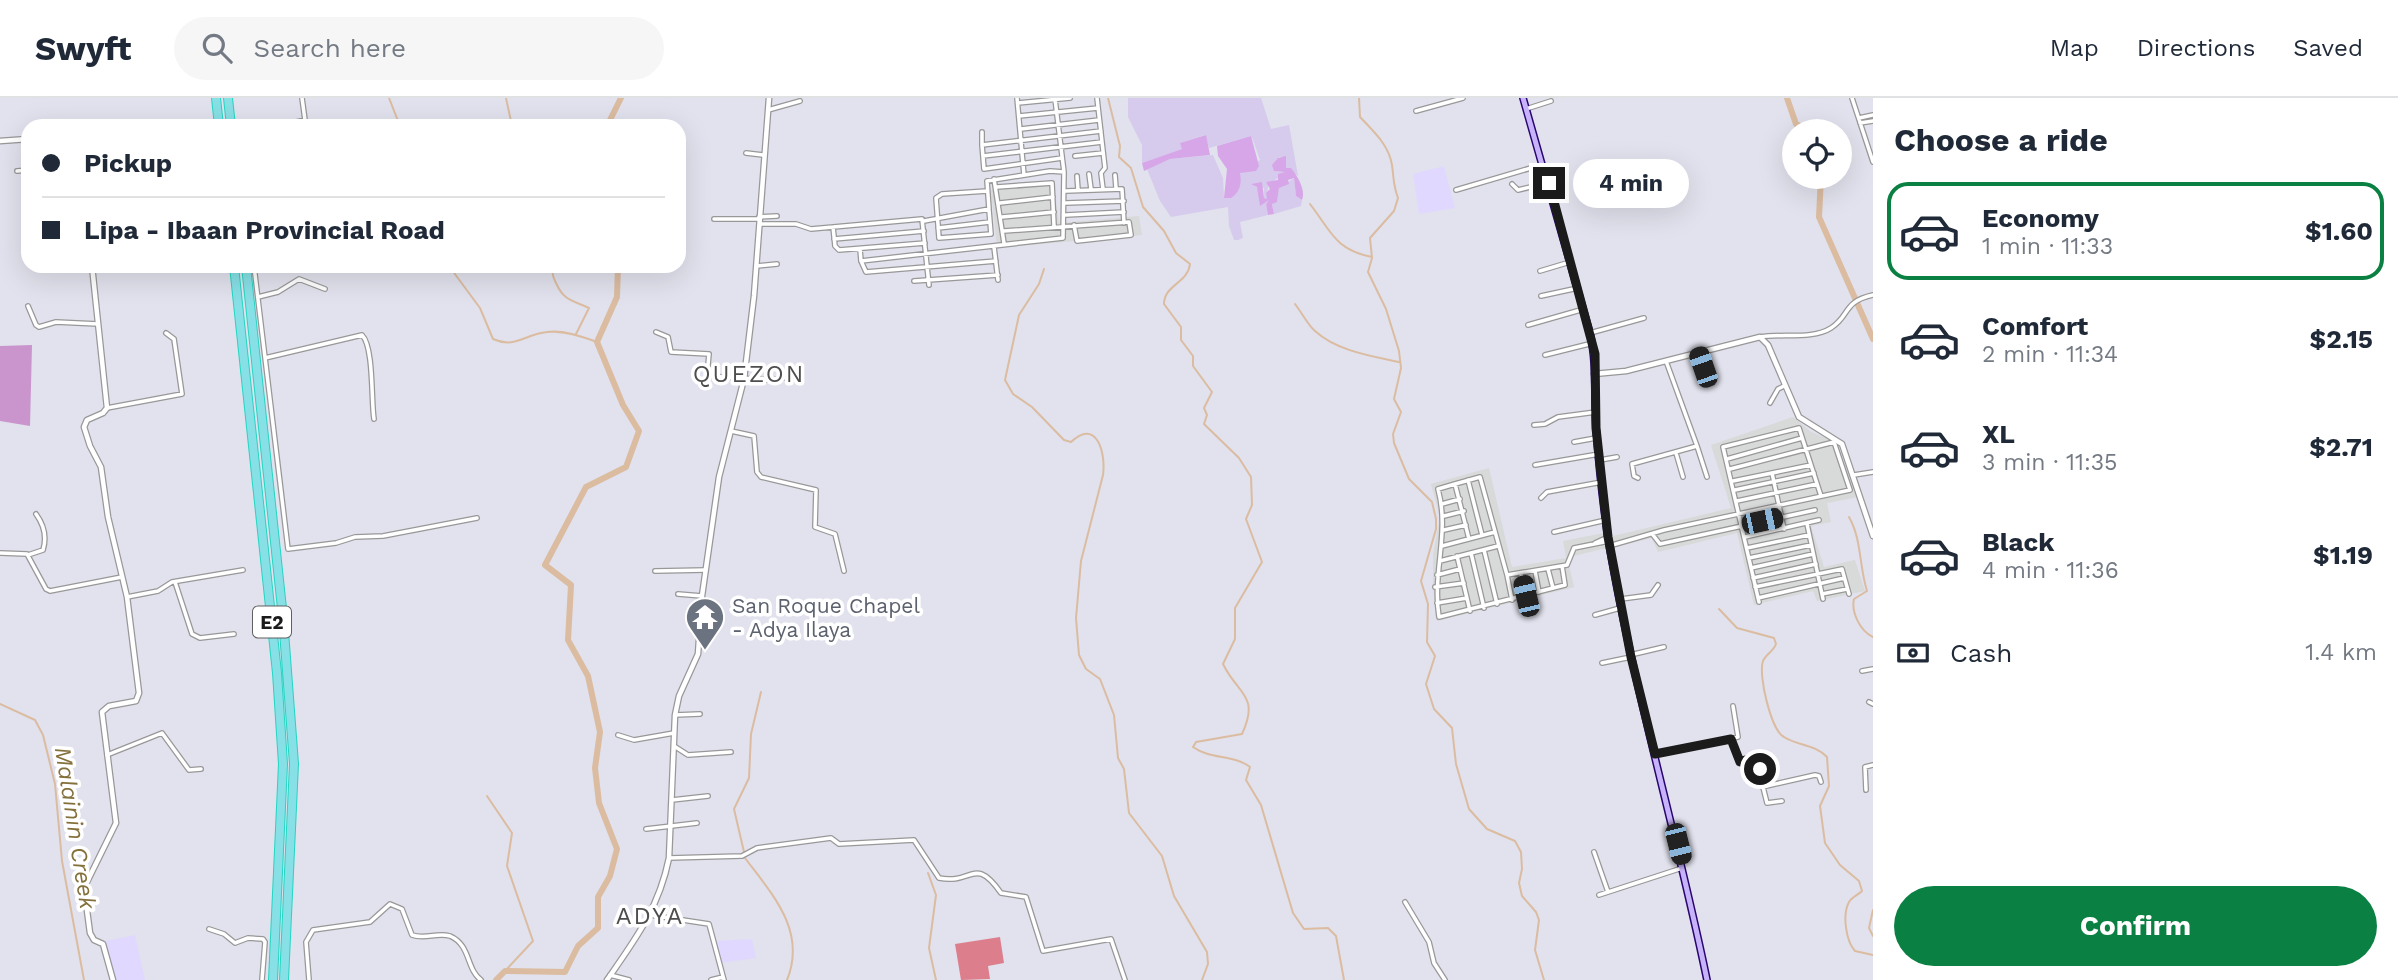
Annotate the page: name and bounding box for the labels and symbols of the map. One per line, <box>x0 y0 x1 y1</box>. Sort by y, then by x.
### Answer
callout: 4 min <box>1574 158 1689 208</box>
route end <box>1533 167 1565 199</box>
car <box>1687 344 1720 390</box>
district label: QUEZON <box>693 360 805 388</box>
car <box>1740 506 1785 536</box>
car <box>1512 573 1541 619</box>
place label: San Roque Chapel - Adya Ilaya <box>732 593 920 642</box>
temple icon: San Roque Chapel - Adya Ilaya <box>684 596 726 651</box>
road number: E2 <box>253 607 291 638</box>
water label: Malainin Creek <box>49 745 101 913</box>
route start <box>1744 753 1776 785</box>
car <box>1663 821 1694 867</box>
district label: ADYA <box>616 902 684 930</box>

